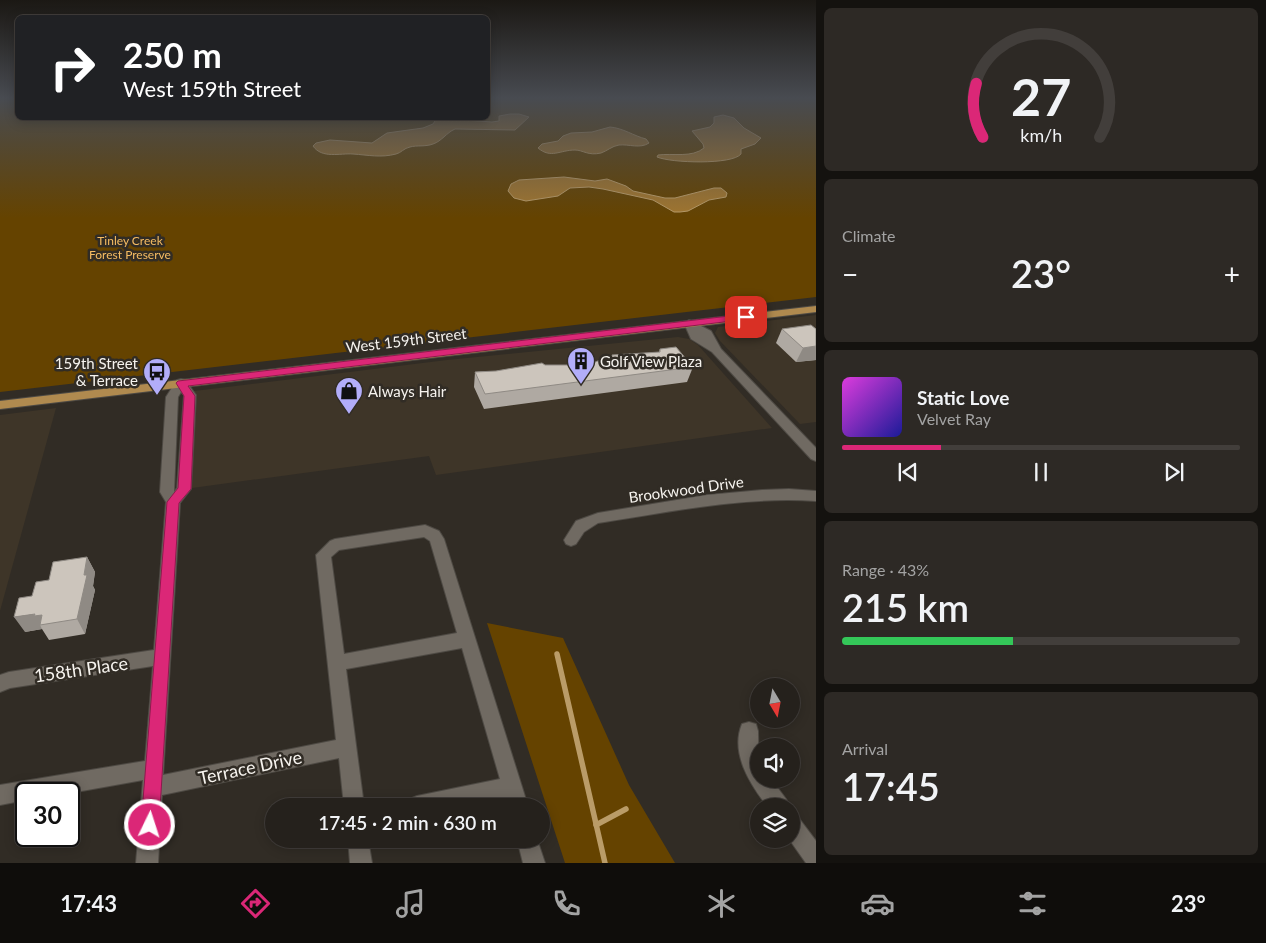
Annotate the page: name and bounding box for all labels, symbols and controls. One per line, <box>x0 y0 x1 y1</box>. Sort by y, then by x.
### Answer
text: 250 m <box>123 33 222 75</box>
icon: right <box>40 35 105 100</box>
text: 27 <box>1011 65 1071 127</box>
text: West 159th Street <box>123 75 301 102</box>
text: km/h <box>1020 124 1062 146</box>
text: Climate <box>842 226 895 245</box>
park label: Tinley Creek Forest Preserve <box>89 233 171 262</box>
text: 23° <box>1011 250 1071 296</box>
text: − <box>842 257 858 291</box>
text: + <box>1224 257 1240 291</box>
pin <box>725 296 767 338</box>
icon: arrive <box>732 303 760 331</box>
street label: West 159th Street <box>345 324 468 356</box>
building icon: Golf View Plaza <box>566 346 596 385</box>
place label: Golf View Plaza <box>600 352 702 370</box>
place label: 159th Street & Terrace <box>55 354 139 389</box>
bus stop icon: 159th Street & Terrace <box>142 357 172 396</box>
shop icon: Always Hair <box>334 376 364 415</box>
place label: Always Hair <box>368 382 447 400</box>
text: Static Love <box>917 386 1009 409</box>
text: Velvet Ray <box>917 409 991 428</box>
icon: previous <box>894 458 922 486</box>
icon: pause <box>1027 458 1055 486</box>
icon: next <box>1160 458 1188 486</box>
street label: Brookwood Drive <box>627 472 745 506</box>
text: Range · 43% <box>842 560 929 579</box>
text: 215 km <box>842 584 969 630</box>
street label: 158th Place <box>33 652 129 686</box>
north arrow <box>750 678 800 728</box>
map controls <box>750 678 800 848</box>
button: sound <box>750 738 800 788</box>
text: Arrival <box>842 739 888 758</box>
street label: Terrace Drive <box>196 745 304 789</box>
text: 17:45 <box>842 763 940 809</box>
speed limit sign: 30 <box>15 782 80 847</box>
position arrow <box>123 798 175 850</box>
button: layers <box>750 798 800 848</box>
text: 17:45 · 2 min · 630 m <box>318 811 497 834</box>
icon: directions <box>238 886 273 921</box>
icon: music <box>393 886 428 921</box>
icon: phone <box>549 886 584 921</box>
icon: climate <box>704 886 739 921</box>
icon: car <box>860 886 895 921</box>
icon: filters <box>1015 886 1050 921</box>
text: 17:43 <box>60 890 117 917</box>
text: 23° <box>1171 890 1206 917</box>

